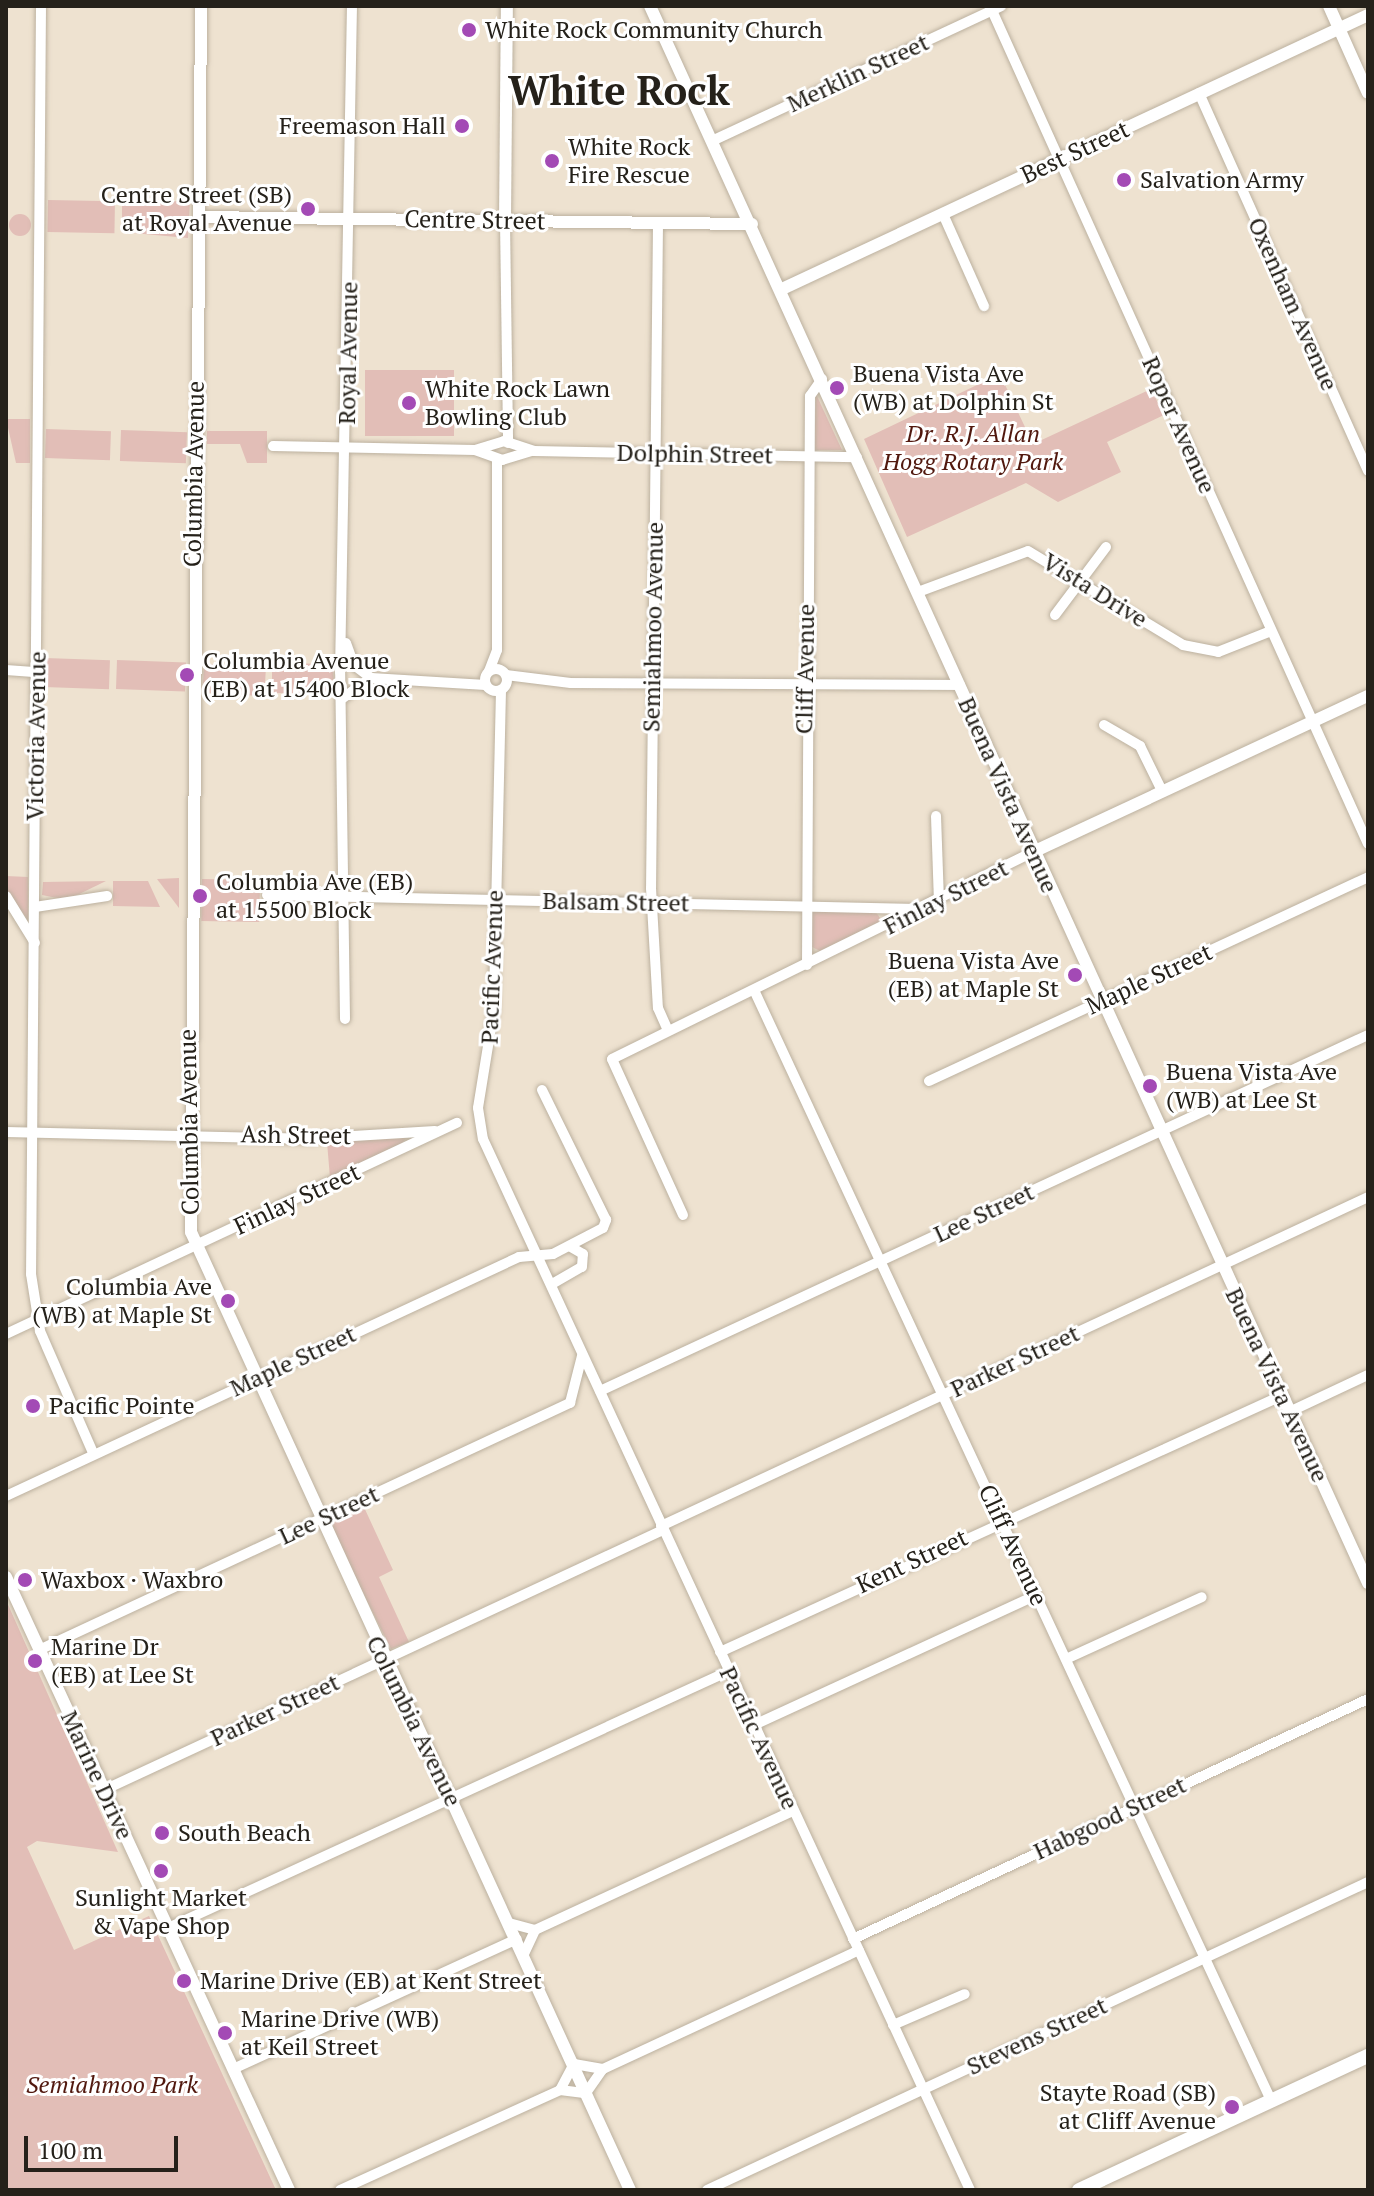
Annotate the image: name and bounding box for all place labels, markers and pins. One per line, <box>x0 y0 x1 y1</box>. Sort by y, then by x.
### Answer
place label: White Rock Community Church <box>485 16 823 44</box>
marker: White Rock Community Church <box>460 21 478 39</box>
place label: Freemason Hall <box>279 112 446 140</box>
marker: Freemason Hall <box>453 117 471 135</box>
place label: White Rock Fire Rescue <box>568 133 690 189</box>
marker: White Rock Fire Rescue <box>543 152 561 170</box>
place label: Salvation Army <box>1140 166 1304 194</box>
marker: Salvation Army <box>1115 171 1133 189</box>
place label: Centre Street (SB) at Royal Avenue <box>101 181 292 237</box>
marker: Centre Street (SB) at Royal Avenue <box>299 200 317 218</box>
place label: Buena Vista Ave (WB) at Dolphin St <box>853 360 1054 416</box>
place label: White Rock Lawn Bowling Club <box>425 375 610 431</box>
marker: Buena Vista Ave (WB) at Dolphin St <box>828 379 846 397</box>
marker: White Rock Lawn Bowling Club <box>400 394 418 412</box>
place label: Columbia Avenue (EB) at 15400 Block <box>203 647 409 703</box>
marker: Columbia Avenue (EB) at 15400 Block <box>178 666 196 684</box>
place label: Columbia Ave (EB) at 15500 Block <box>216 868 414 924</box>
marker: Columbia Ave (EB) at 15500 Block <box>191 887 209 905</box>
place label: Buena Vista Ave (EB) at Maple St <box>887 947 1059 1003</box>
marker: Buena Vista Ave (EB) at Maple St <box>1066 966 1084 984</box>
place label: Buena Vista Ave (WB) at Lee St <box>1166 1058 1338 1114</box>
marker: Buena Vista Ave (WB) at Lee St <box>1141 1077 1159 1095</box>
place label: Columbia Ave (WB) at Maple St <box>32 1273 212 1329</box>
marker: Columbia Ave (WB) at Maple St <box>219 1292 237 1310</box>
place label: Pacific Pointe <box>49 1392 195 1420</box>
marker: Pacific Pointe <box>24 1397 42 1415</box>
place label: Waxbox · Waxbro <box>41 1566 223 1594</box>
marker: Waxbox · Waxbro <box>16 1571 34 1589</box>
place label: Marine Dr (EB) at Lee St <box>51 1633 194 1689</box>
marker: Marine Dr (EB) at Lee St <box>26 1652 44 1670</box>
place label: South Beach <box>178 1819 311 1847</box>
marker: South Beach <box>153 1824 171 1842</box>
marker: Sunlight Market & Vape Shop <box>152 1862 170 1880</box>
place label: Sunlight Market & Vape Shop <box>75 1884 247 1940</box>
place label: Marine Drive (EB) at Kent Street <box>200 1967 542 1995</box>
marker: Marine Drive (EB) at Kent Street <box>175 1972 193 1990</box>
place label: Marine Drive (WB) at Keil Street <box>241 2005 439 2061</box>
marker: Marine Drive (WB) at Keil Street <box>216 2024 234 2042</box>
place label: Stayte Road (SB) at Cliff Avenue <box>1040 2079 1216 2135</box>
marker: Stayte Road (SB) at Cliff Avenue <box>1223 2098 1241 2116</box>

